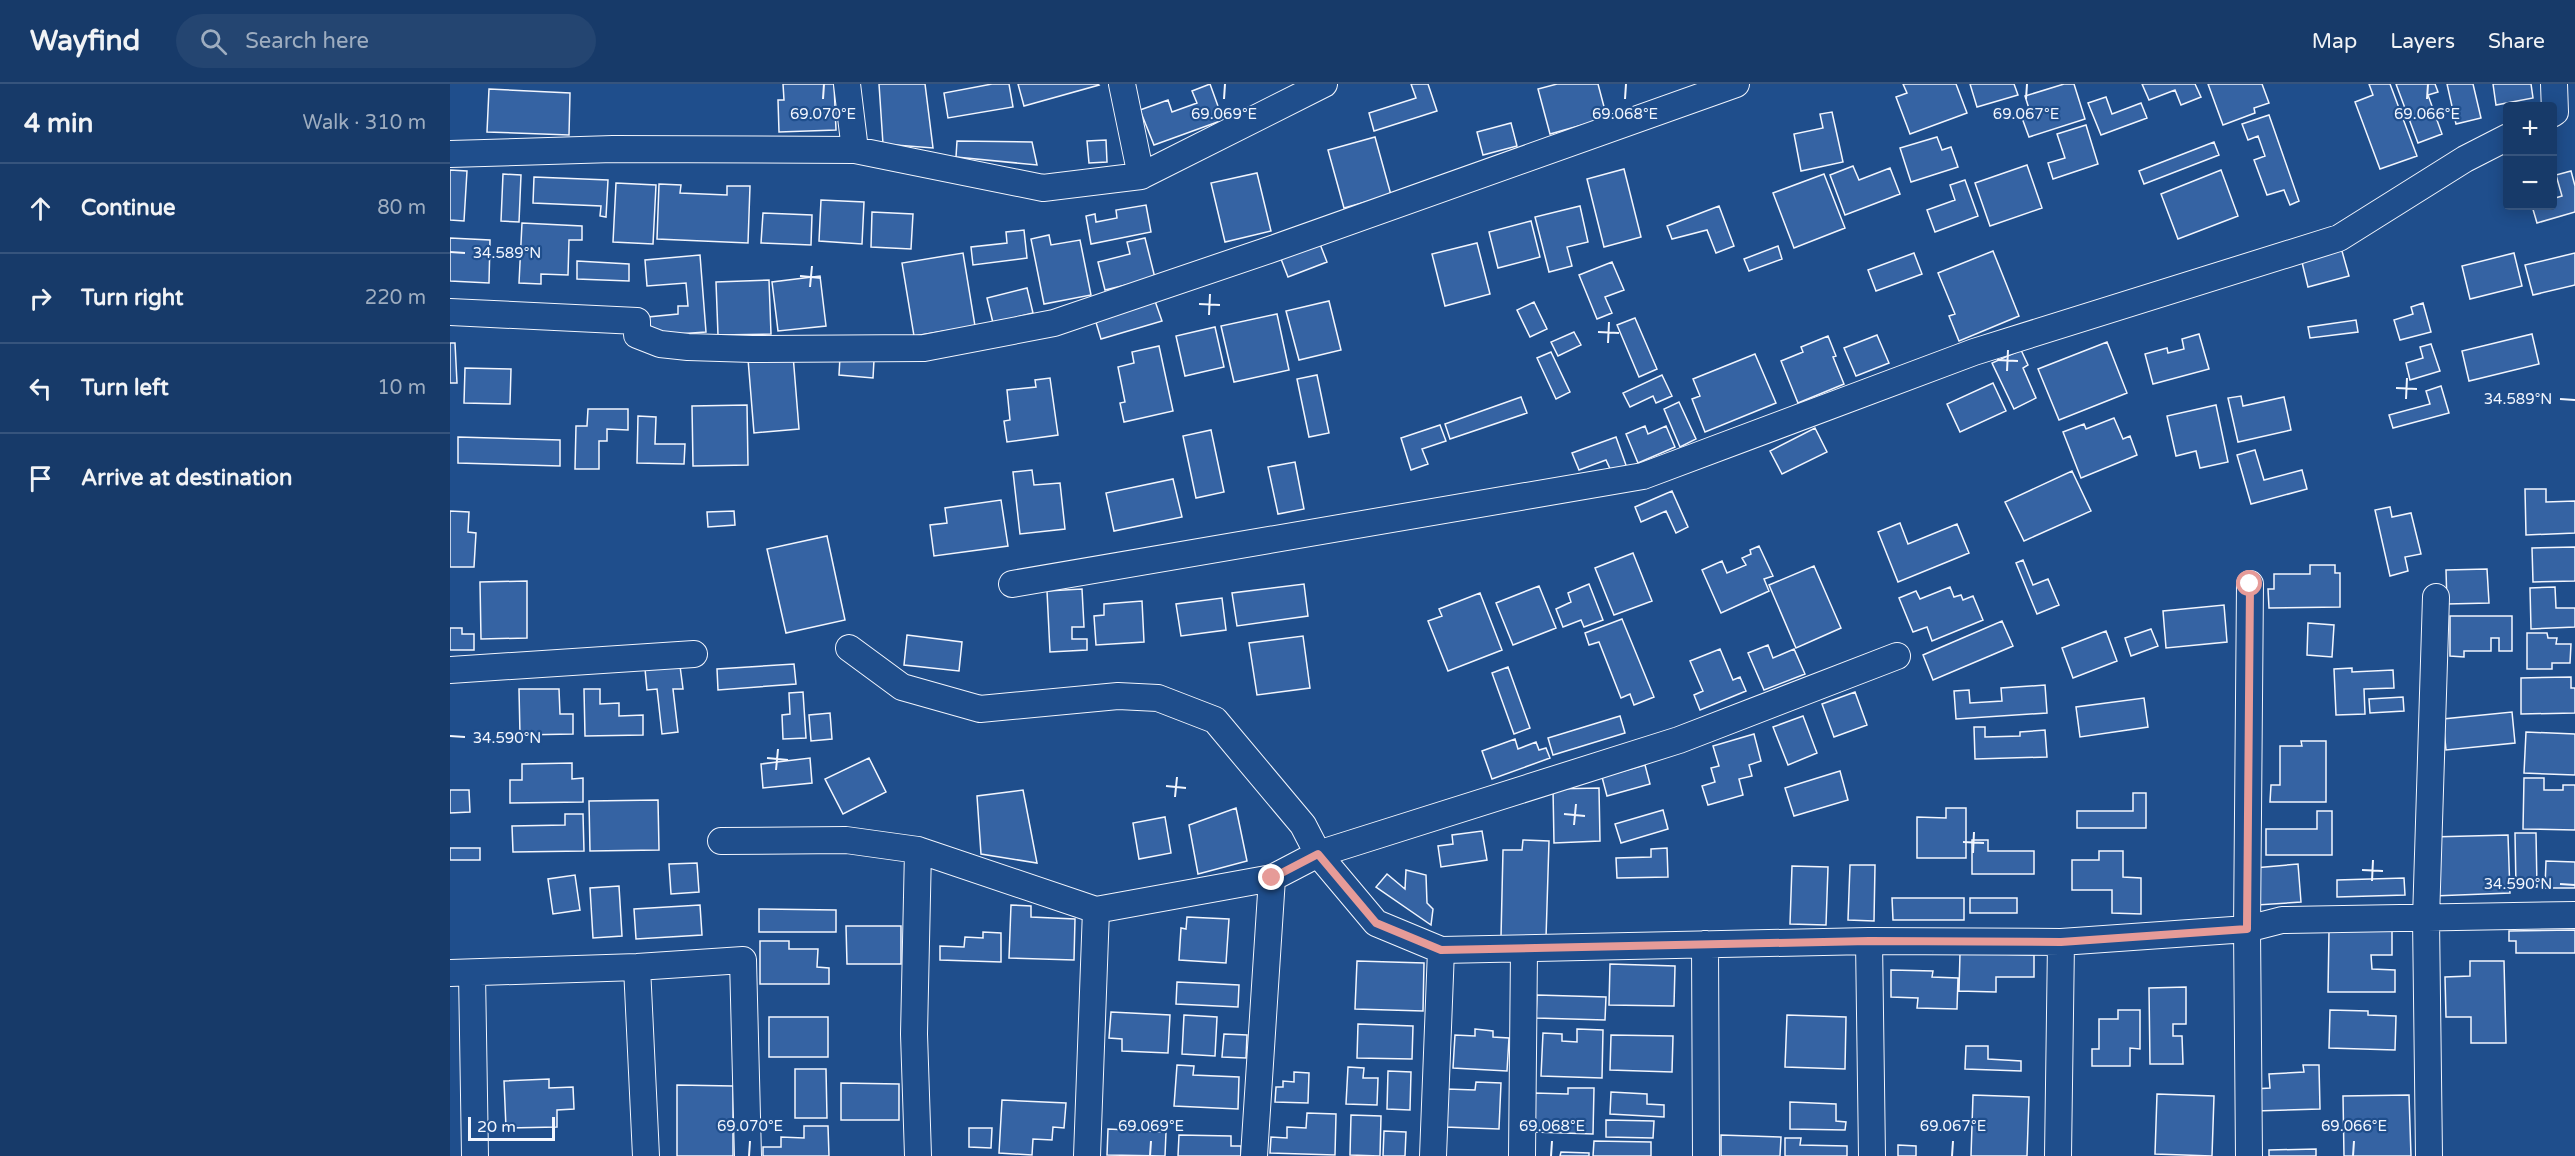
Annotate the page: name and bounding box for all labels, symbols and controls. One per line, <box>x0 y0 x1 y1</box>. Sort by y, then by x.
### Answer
search box <box>176 14 596 68</box>
text: Wayfind <box>30 24 140 58</box>
icon: search <box>197 25 230 58</box>
text: Search here <box>245 28 369 54</box>
text: Map <box>2312 29 2357 54</box>
text: Layers <box>2390 29 2455 54</box>
text: Share <box>2488 29 2545 54</box>
map controls <box>2503 102 2557 210</box>
button: + <box>2503 102 2557 156</box>
text: 69.070°E <box>790 105 856 123</box>
text: 69.069°E <box>1191 105 1257 123</box>
text: 69.068°E <box>1592 105 1658 123</box>
text: 69.067°E <box>1993 105 2059 123</box>
text: 69.066°E <box>2394 105 2460 123</box>
text: 4 min <box>24 108 93 139</box>
text: Walk · 310 m <box>303 111 426 135</box>
button: − <box>2503 156 2557 210</box>
icon: ahead <box>24 192 57 225</box>
text: Continue <box>81 195 176 221</box>
text: 80 m <box>377 196 426 220</box>
text: 34.589°N <box>473 244 541 262</box>
icon: right <box>24 282 57 315</box>
text: Turn right <box>81 285 183 311</box>
text: 220 m <box>365 286 426 310</box>
icon: left <box>24 372 57 405</box>
text: Turn left <box>81 375 169 401</box>
text: 10 m <box>377 376 426 400</box>
text: 34.589°N <box>2484 390 2552 408</box>
icon: arrive <box>24 462 57 495</box>
text: Arrive at destination <box>81 465 292 491</box>
route start <box>2236 570 2262 596</box>
text: 34.590°N <box>473 729 541 747</box>
route end <box>1258 864 1284 890</box>
text: 34.590°N <box>2484 875 2552 893</box>
scale bar <box>468 1114 555 1142</box>
text: 20 m <box>477 1117 516 1137</box>
text: 69.070°E <box>717 1117 783 1135</box>
text: 69.069°E <box>1118 1117 1184 1135</box>
text: 69.068°E <box>1519 1117 1585 1135</box>
text: 69.067°E <box>1920 1117 1986 1135</box>
text: 69.066°E <box>2321 1117 2387 1135</box>

